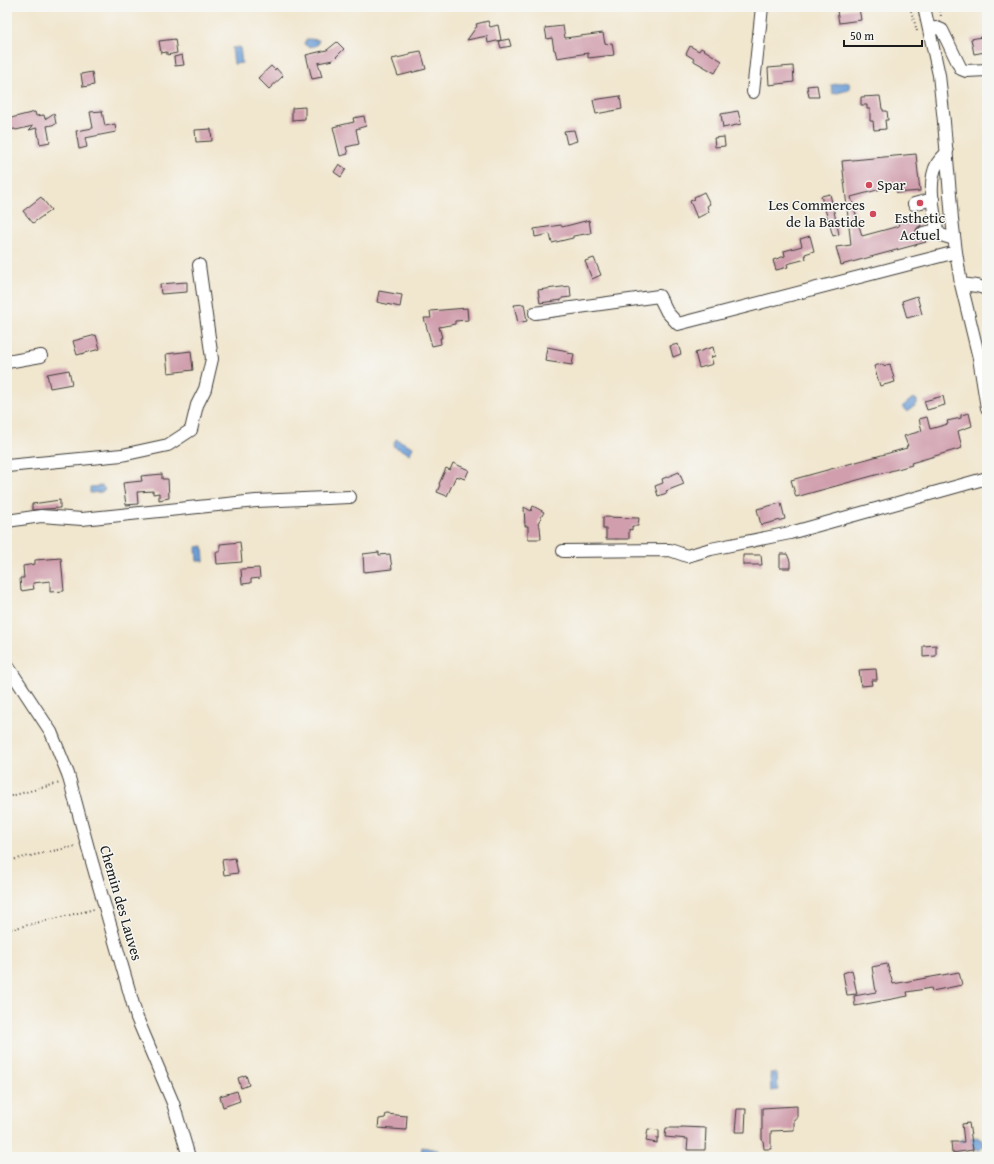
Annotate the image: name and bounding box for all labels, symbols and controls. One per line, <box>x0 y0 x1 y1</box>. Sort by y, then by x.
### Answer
scale bar <box>844 22 922 48</box>
text: 50 m <box>850 27 874 44</box>
place label: Spar <box>877 174 906 195</box>
marker: Spar <box>864 180 874 190</box>
place label: Les Commerces de la Bastide <box>768 194 865 232</box>
marker: Esthetic Actuel <box>915 198 925 208</box>
place label: Esthetic Actuel <box>895 207 946 245</box>
marker: Les Commerces de la Bastide <box>868 209 878 219</box>
street label: Chemin des Lauves <box>95 843 148 963</box>

